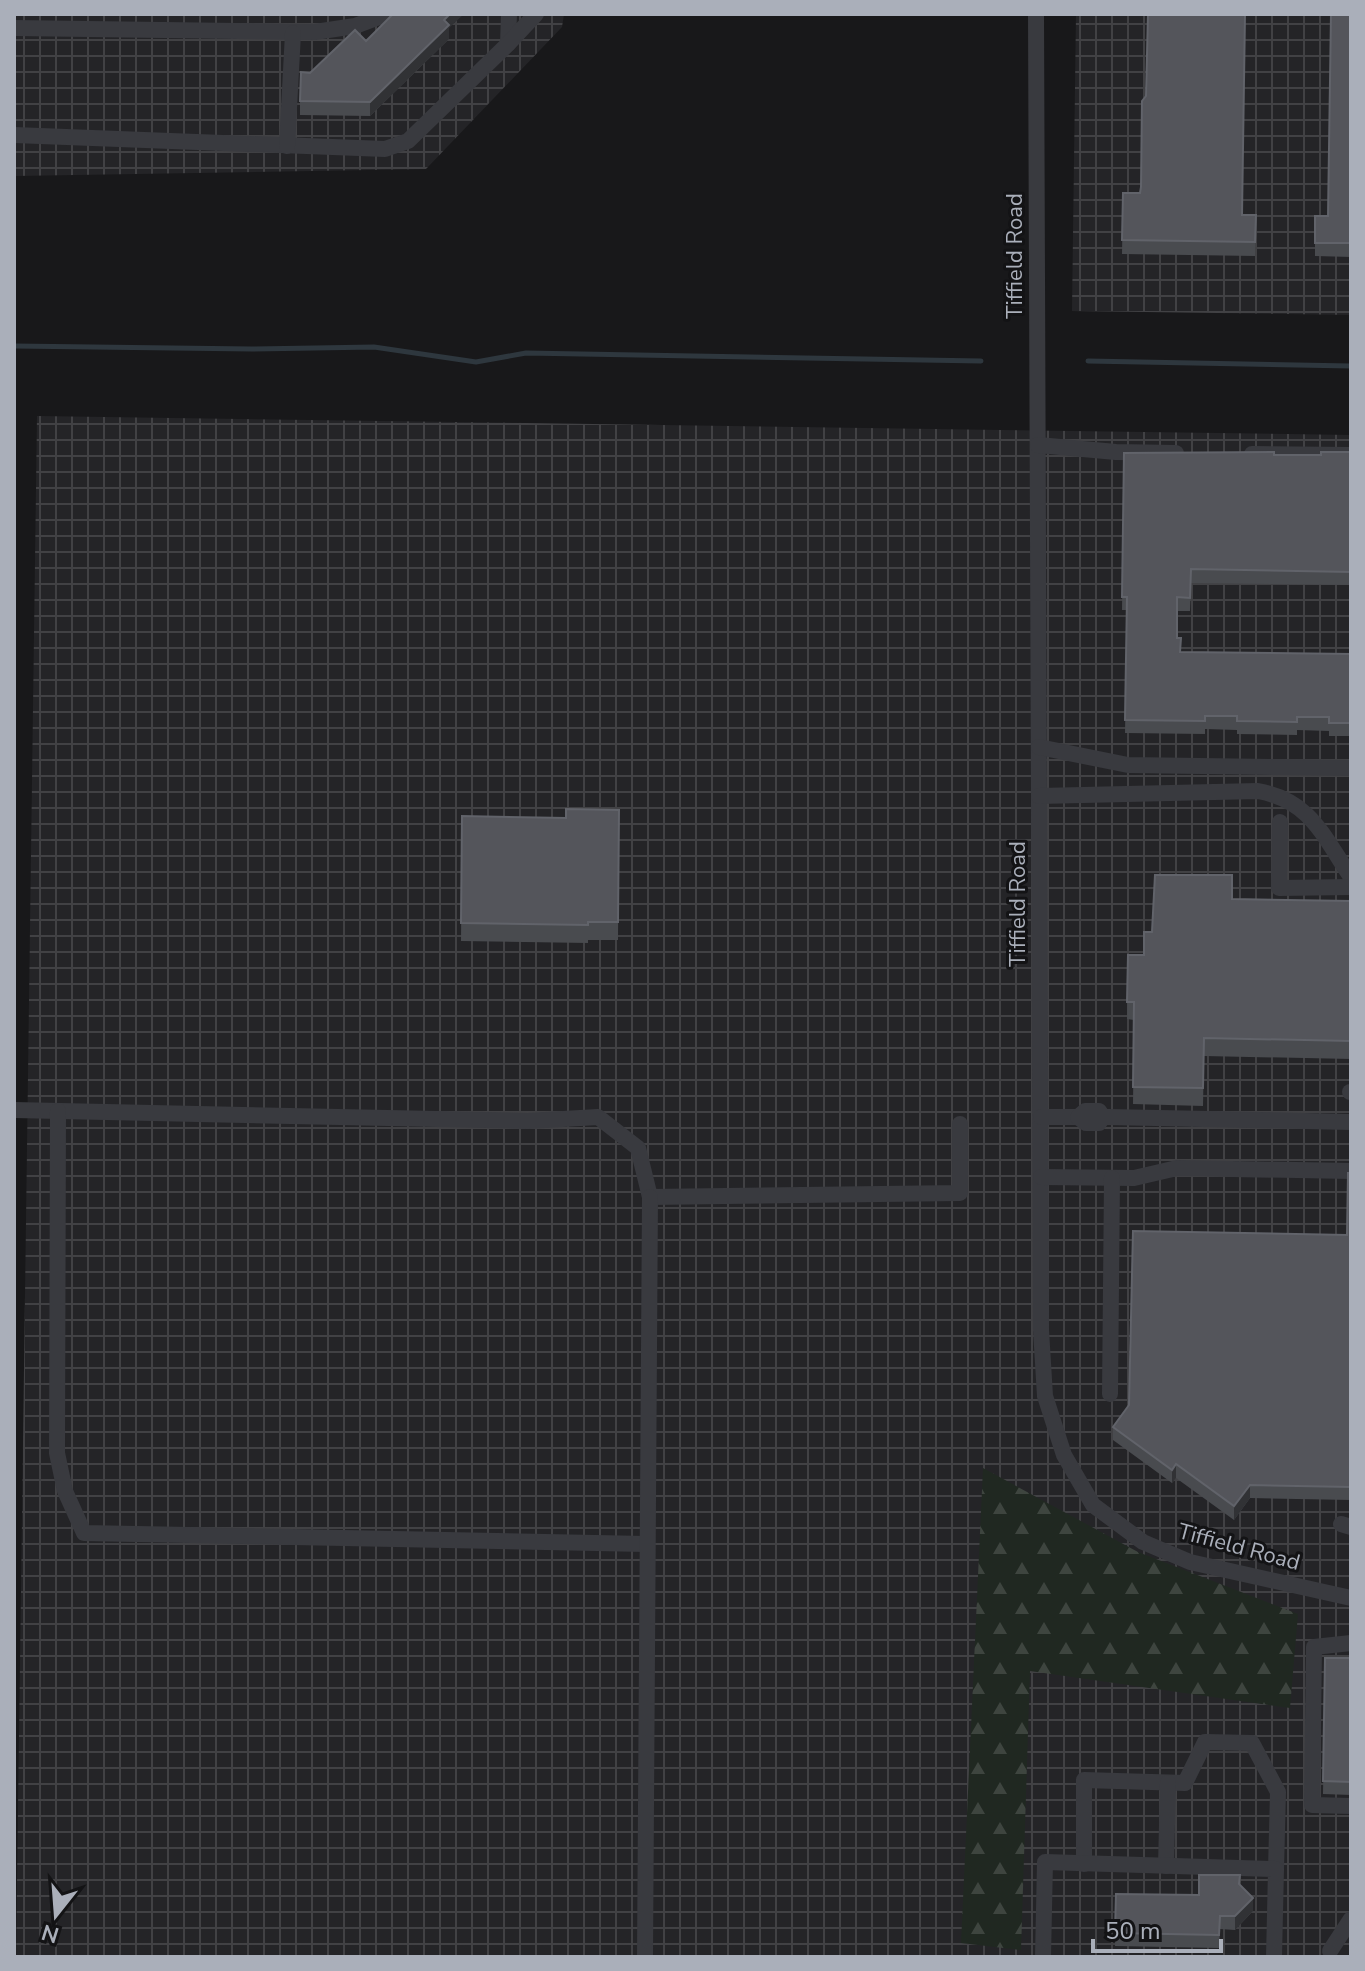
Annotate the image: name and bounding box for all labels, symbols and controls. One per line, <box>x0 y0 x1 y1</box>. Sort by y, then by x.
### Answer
street label: Tiffield Road <box>1000 193 1030 319</box>
street label: Tiffield Road <box>1003 841 1033 967</box>
street label: Tiffield Road <box>1175 1516 1303 1578</box>
north arrow <box>16 1875 96 1955</box>
scale bar <box>1093 1903 1221 1953</box>
text: 50 m <box>1105 1915 1161 1947</box>
text: N <box>38 1916 63 1950</box>

